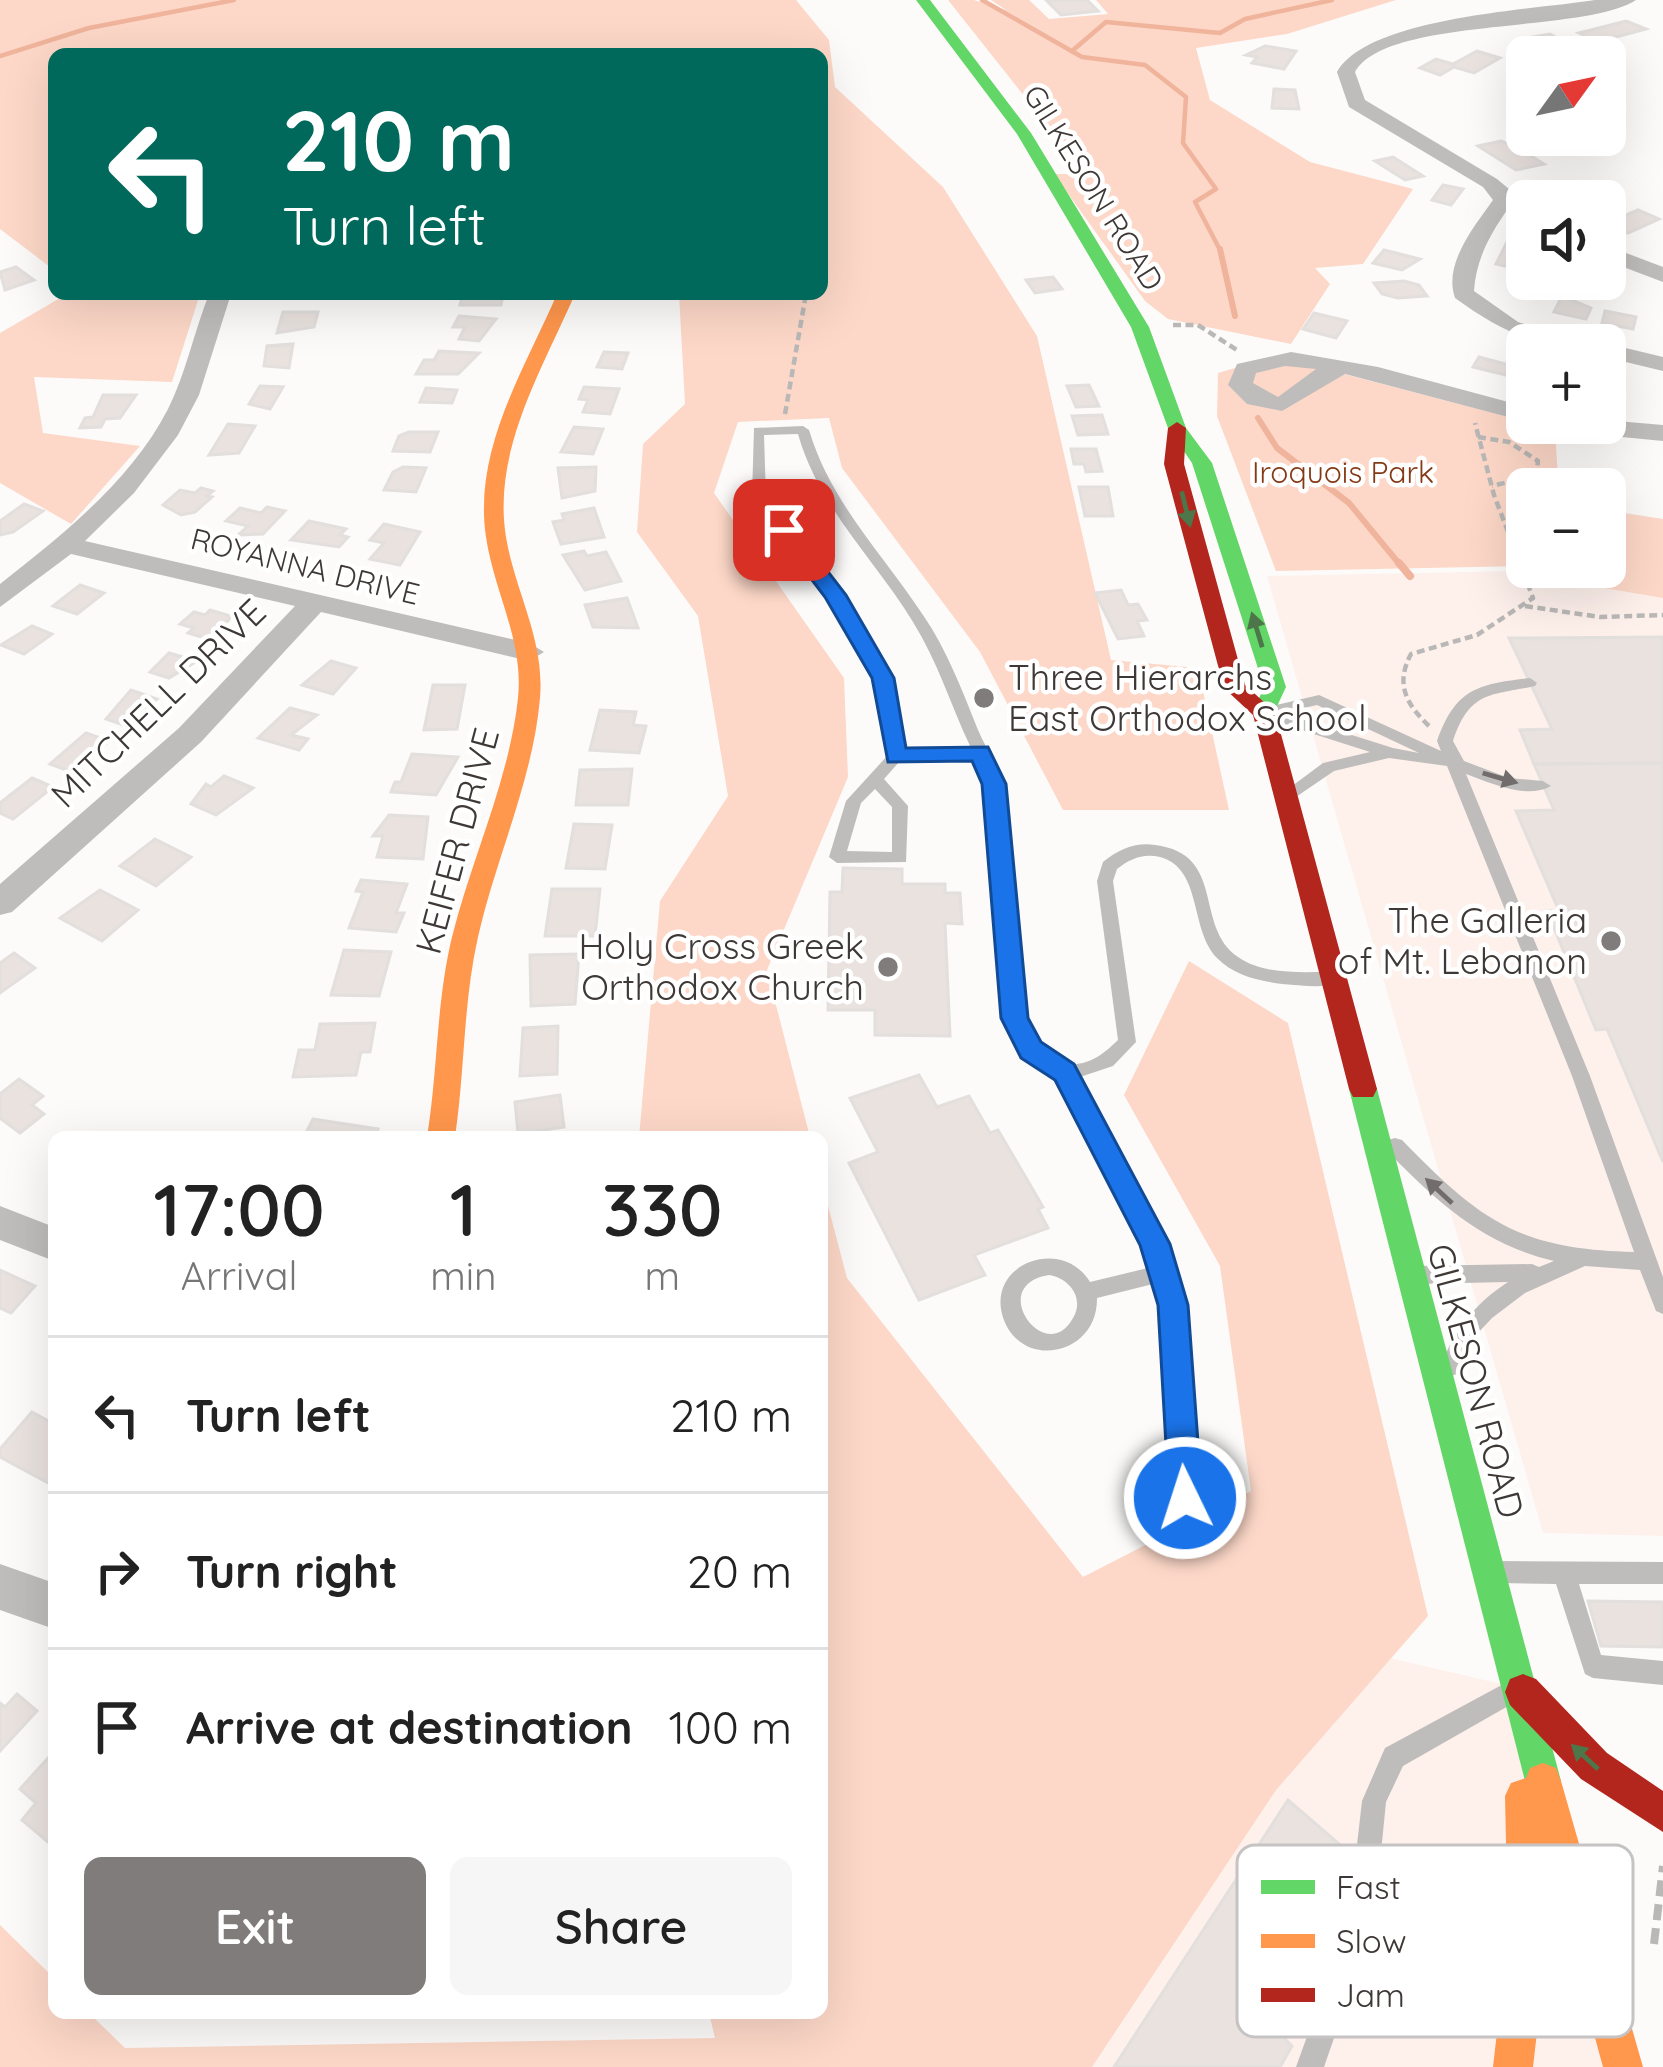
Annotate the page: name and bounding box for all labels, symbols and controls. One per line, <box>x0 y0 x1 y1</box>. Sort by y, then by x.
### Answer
north arrow <box>1506 36 1626 156</box>
map controls <box>1506 36 1626 588</box>
street label: GILKESON ROAD <box>1015 78 1172 297</box>
text: 210 m <box>282 87 515 192</box>
icon: left <box>84 96 240 252</box>
button: sound <box>1506 180 1626 300</box>
text: Turn left <box>282 191 486 259</box>
button: + <box>1506 324 1626 444</box>
park label: Iroquois Park <box>1252 453 1434 491</box>
button: − <box>1506 468 1626 588</box>
pin <box>733 479 835 581</box>
one-way arrow <box>1177 491 1196 528</box>
icon: arrive <box>751 497 817 563</box>
street label: ROYANNA DRIVE <box>187 519 424 613</box>
street label: MITCHELL DRIVE <box>41 589 274 816</box>
one-way arrow <box>1247 611 1266 648</box>
place label: Three Hierarchs East Orthodox School <box>1008 654 1367 740</box>
marker: Three Hierarchs East Orthodox School <box>971 685 997 711</box>
street label: KEIFER DRIVE <box>405 723 508 959</box>
one-way arrow <box>1482 770 1519 789</box>
place label: The Galleria of Mt. Lebanon <box>1338 897 1587 983</box>
place label: Holy Cross Greek Orthodox Church <box>578 923 864 1009</box>
marker: The Galleria of Mt. Lebanon <box>1598 928 1624 954</box>
marker: Holy Cross Greek Orthodox Church <box>875 954 901 980</box>
text: 17:00 <box>153 1164 325 1254</box>
text: 1 <box>450 1164 477 1254</box>
text: 330 <box>602 1164 723 1254</box>
one-way arrow <box>1424 1178 1453 1206</box>
street label: GILKESON ROAD <box>1418 1239 1535 1523</box>
text: Arrival <box>181 1251 297 1300</box>
text: min <box>430 1251 497 1300</box>
text: m <box>645 1251 680 1300</box>
icon: left <box>84 1382 150 1448</box>
text: Turn left <box>186 1387 371 1443</box>
text: 210 m <box>670 1387 792 1443</box>
position arrow <box>1122 1435 1248 1561</box>
icon: right <box>84 1538 150 1604</box>
text: Turn right <box>186 1543 398 1599</box>
text: 20 m <box>687 1543 792 1599</box>
icon: arrive <box>84 1694 150 1760</box>
text: Arrive at destination <box>186 1699 632 1755</box>
text: 100 m <box>668 1699 792 1755</box>
one-way arrow <box>1571 1744 1600 1771</box>
legend <box>1237 1845 1633 2037</box>
button: Exit <box>84 1857 426 1995</box>
button: Share <box>450 1857 792 1995</box>
text: Fast <box>1336 1866 1401 1907</box>
text: Slow <box>1336 1920 1407 1961</box>
text: Jam <box>1336 1974 1405 2015</box>

